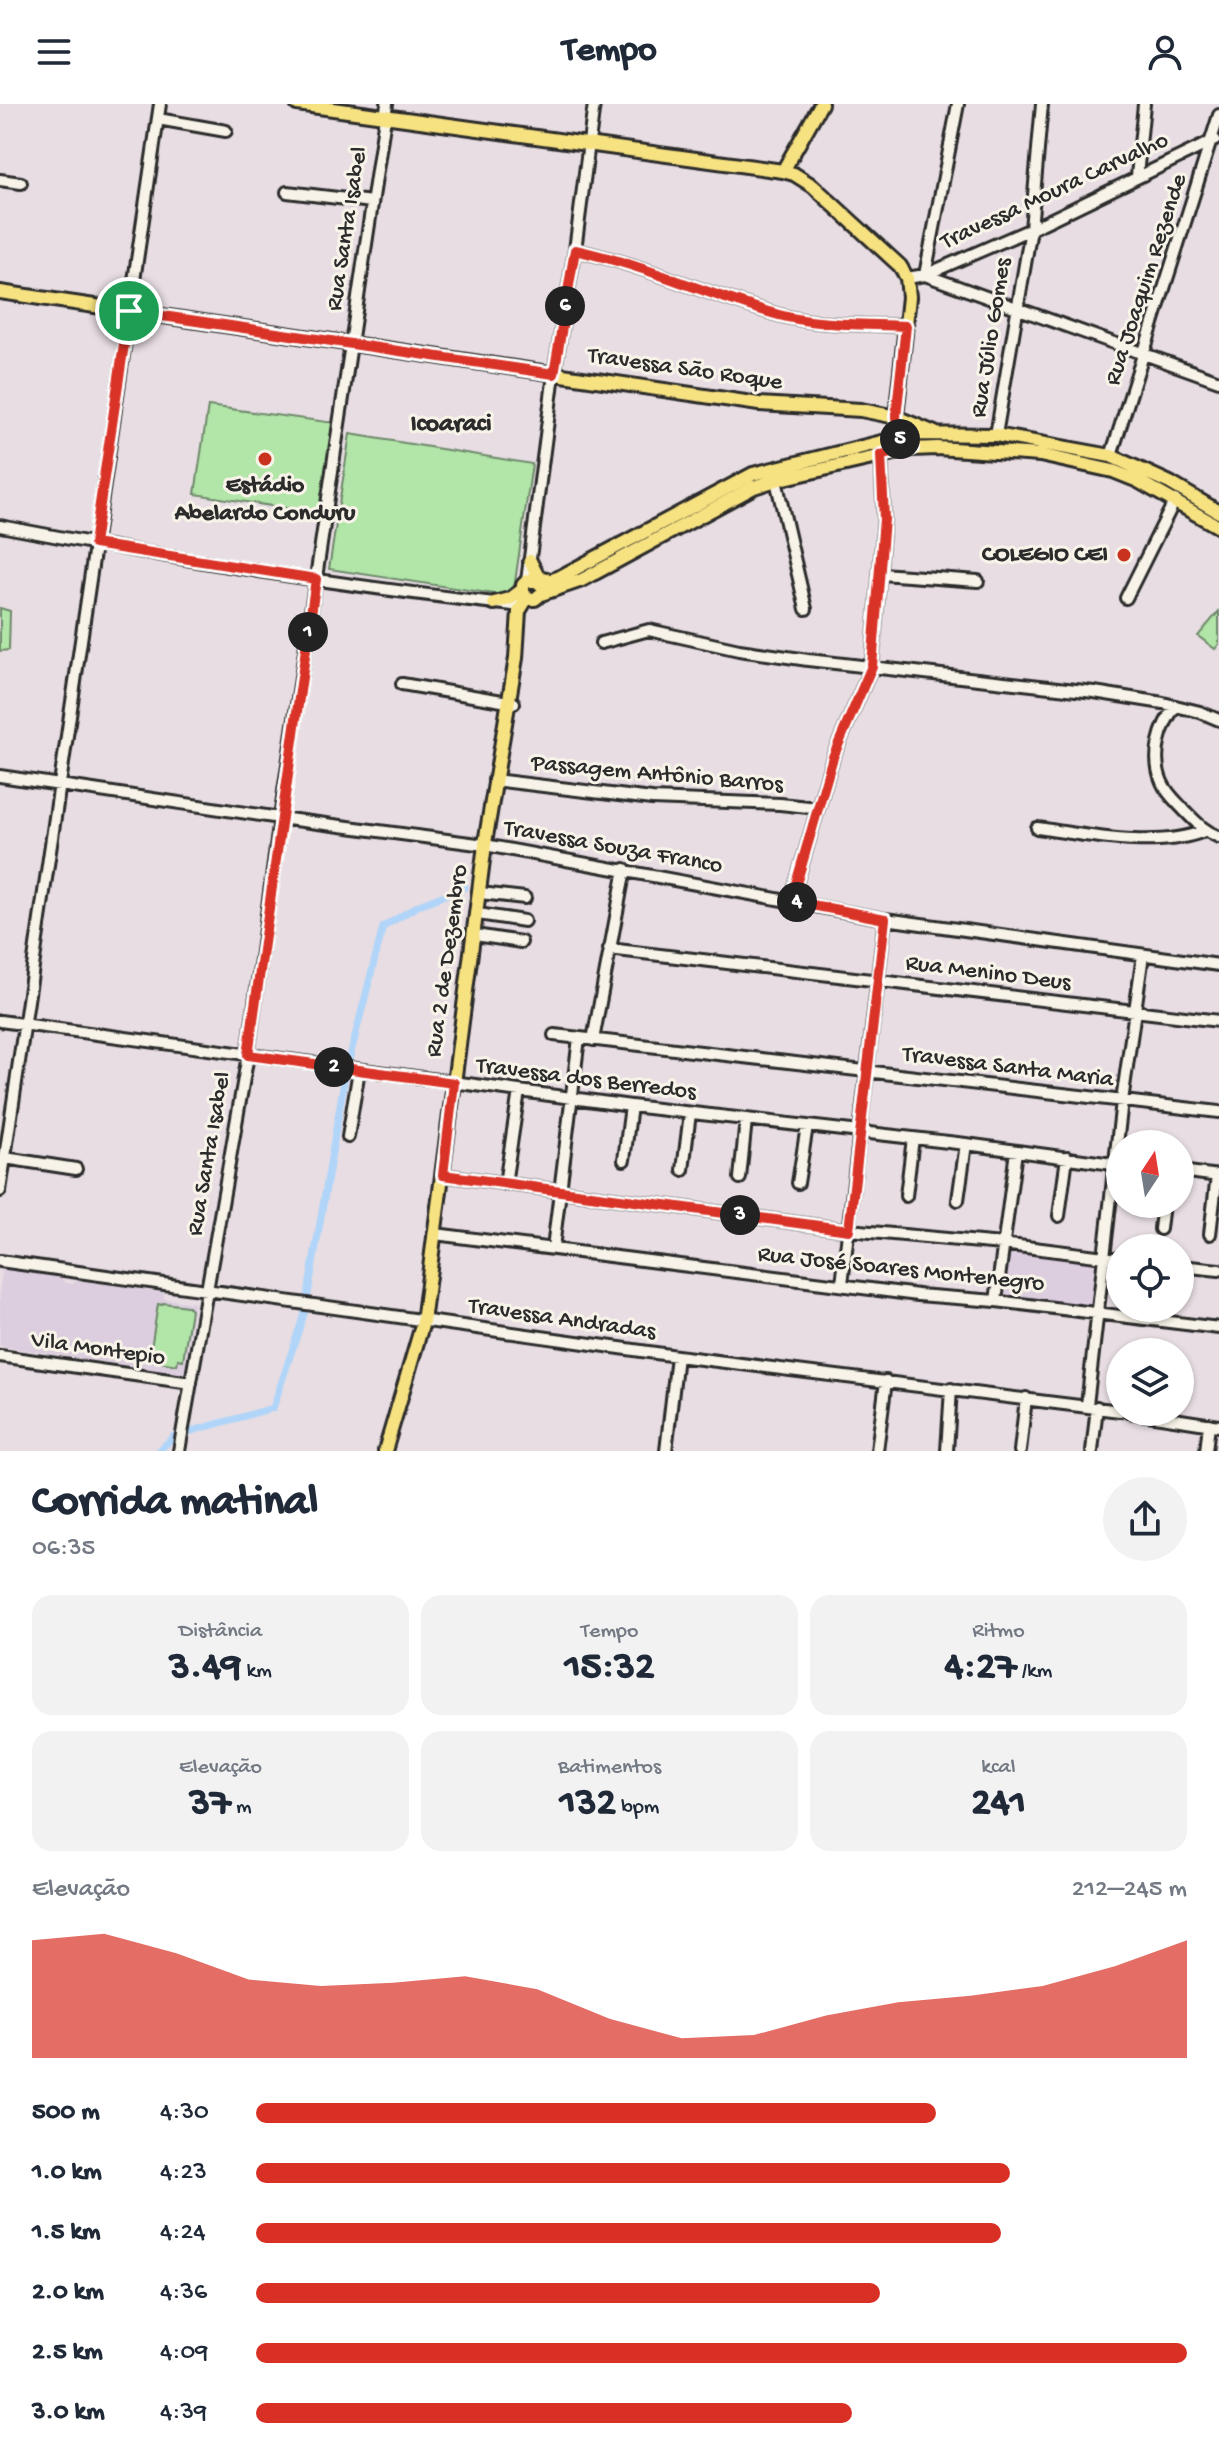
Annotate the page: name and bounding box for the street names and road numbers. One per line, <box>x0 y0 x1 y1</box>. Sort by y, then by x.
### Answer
street label: Travessa Moura Carvalho <box>935 126 1173 258</box>
street label: Rua Santa Isabel <box>321 145 375 313</box>
street label: Rua Joaquim Rezende <box>1099 170 1195 389</box>
street label: Rua Júlio Gomes <box>965 255 1019 420</box>
street label: Travessa São Roque <box>584 342 785 398</box>
street label: Passagem Antônio Barros <box>529 749 785 801</box>
street label: Travessa Souza Franco <box>500 814 724 881</box>
street label: Rua 2 de Dezembro <box>420 863 476 1059</box>
street label: Rua Menino Deus <box>904 949 1073 999</box>
street label: Travessa Santa Maria <box>899 1040 1116 1095</box>
street label: Travessa dos Berredos <box>473 1052 699 1108</box>
street label: Rua Santa Isabel <box>181 1070 239 1238</box>
street label: Rua José Soares Montenegro <box>756 1241 1046 1299</box>
street label: Travessa Andradas <box>465 1292 658 1348</box>
street label: Vila Montepio <box>28 1326 167 1374</box>

